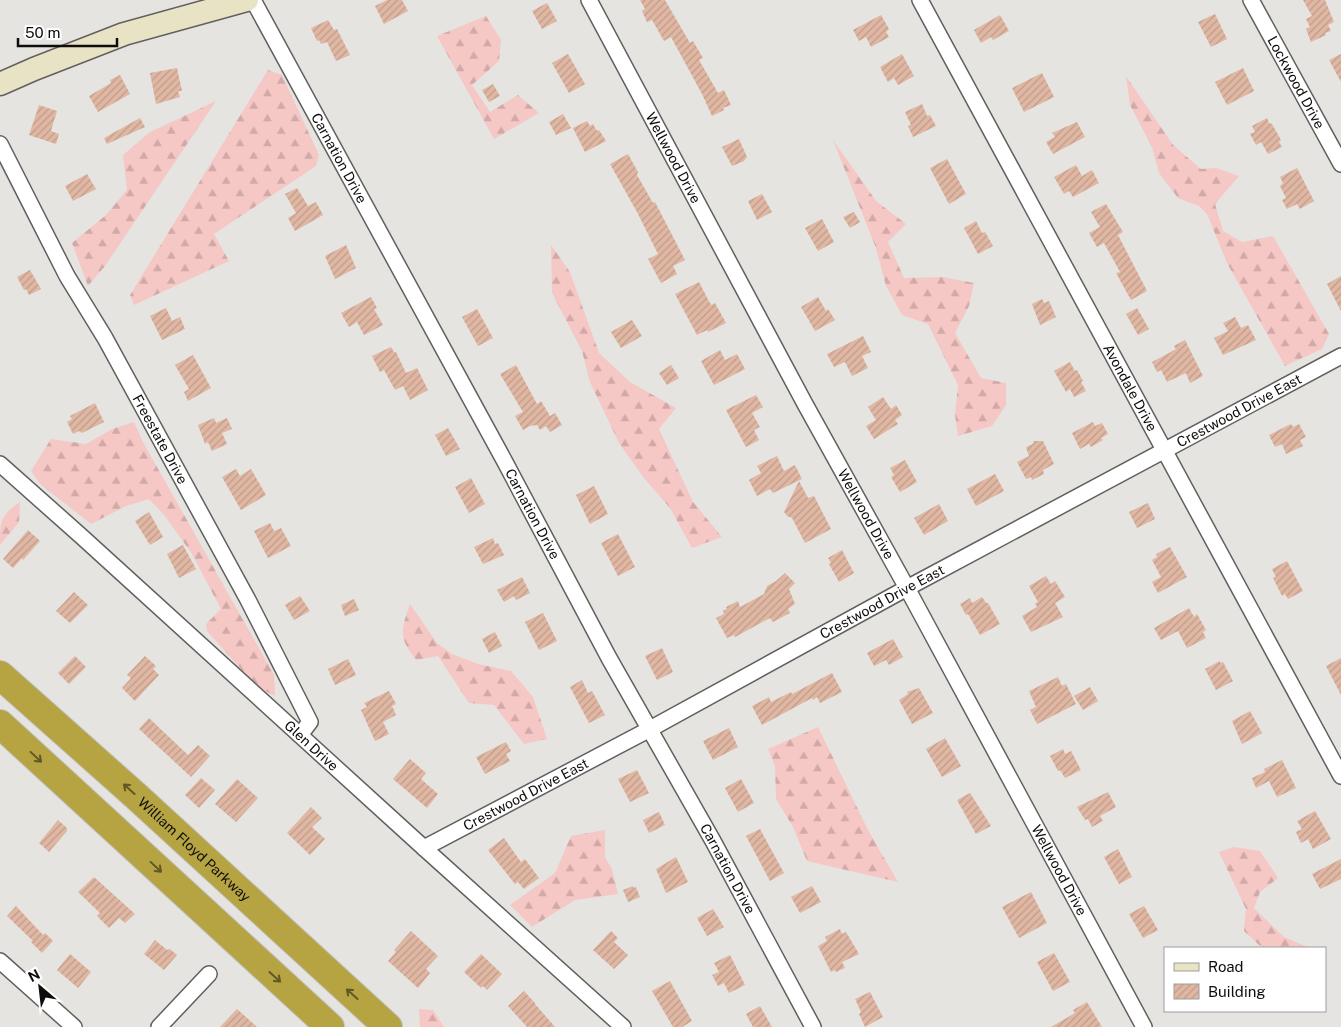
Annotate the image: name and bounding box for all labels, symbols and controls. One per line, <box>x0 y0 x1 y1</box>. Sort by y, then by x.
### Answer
scale bar <box>18 15 116 47</box>
text: 50 m <box>25 24 60 41</box>
street label: Lockwood Drive <box>1264 33 1328 132</box>
street label: Carnation Drive <box>308 110 370 206</box>
street label: Wellwood Drive <box>643 110 704 206</box>
street label: Avondale Drive <box>1100 341 1160 434</box>
street label: Crestwood Drive East <box>1174 371 1304 450</box>
street label: Freestate Drive <box>129 392 191 487</box>
street label: Carnation Drive <box>502 466 563 562</box>
street label: Wellwood Drive <box>835 466 897 562</box>
street label: Crestwood Drive East <box>817 562 947 642</box>
street label: Glen Drive <box>281 717 342 774</box>
one-way arrow <box>29 752 42 763</box>
street label: Crestwood Drive East <box>460 755 591 834</box>
one-way arrow <box>122 784 135 795</box>
street label: William Floyd Parkway <box>135 794 254 905</box>
street label: Carnation Drive <box>697 821 759 917</box>
street label: Wellwood Drive <box>1028 822 1090 918</box>
one-way arrow <box>149 861 162 873</box>
legend <box>1164 947 1326 1012</box>
text: Road <box>1208 958 1244 975</box>
north arrow <box>15 962 65 1012</box>
text: N <box>25 966 42 985</box>
one-way arrow <box>269 971 282 983</box>
text: Building <box>1208 983 1266 1000</box>
one-way arrow <box>345 988 358 1000</box>

